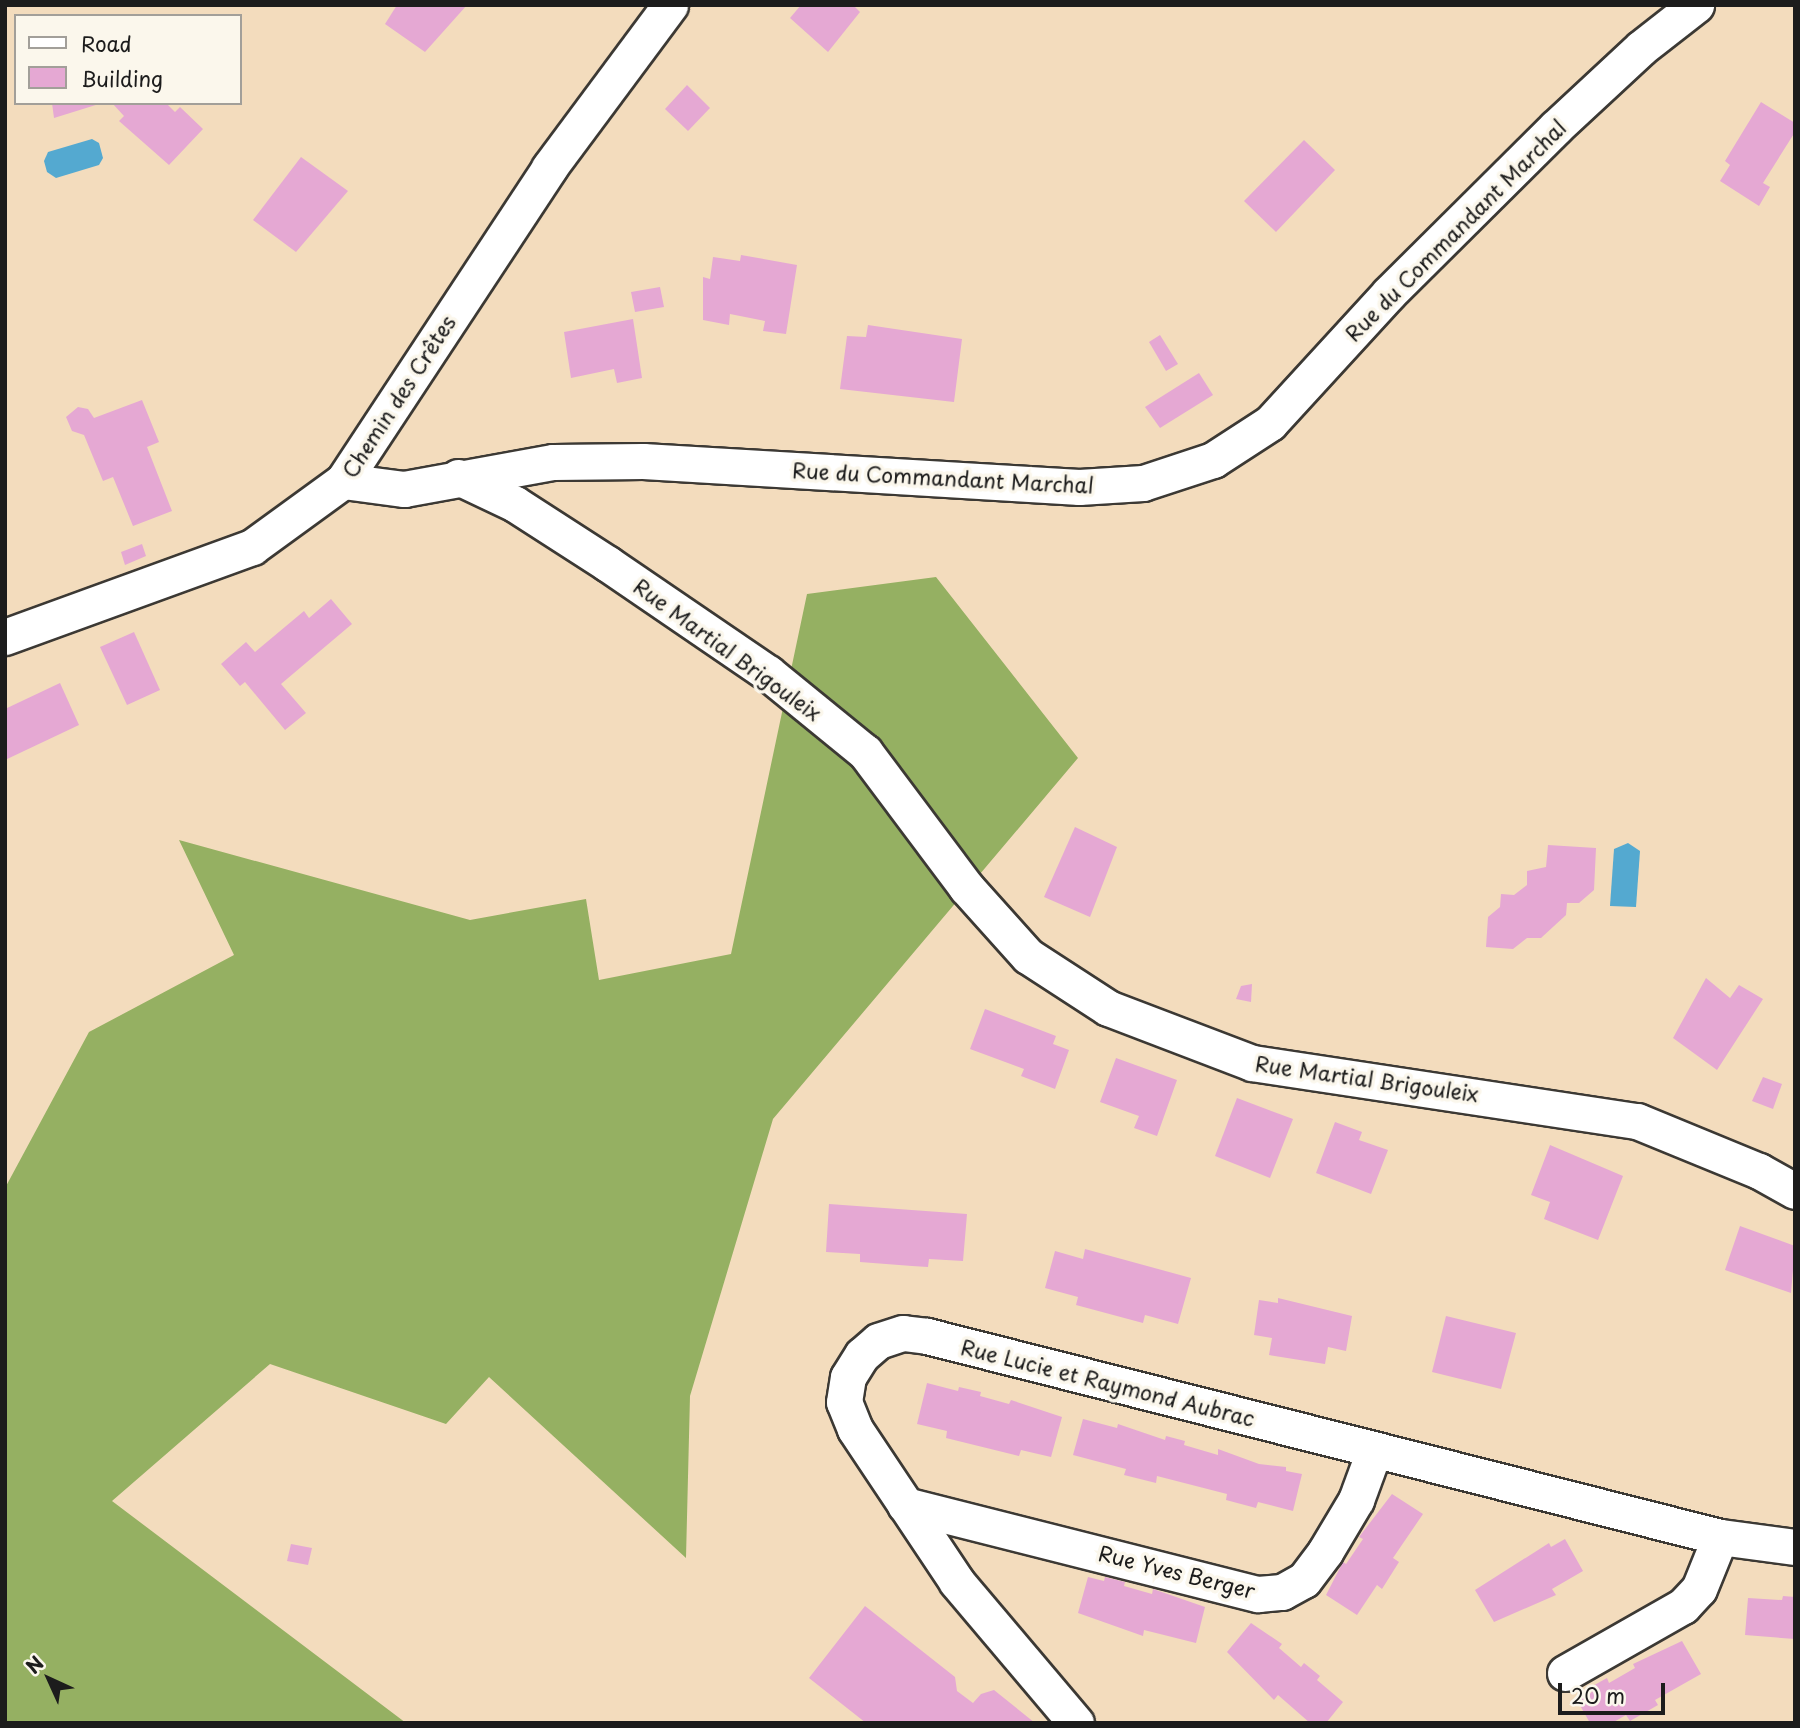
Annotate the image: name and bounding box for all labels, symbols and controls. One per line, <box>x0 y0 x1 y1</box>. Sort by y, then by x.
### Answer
legend <box>14 14 242 105</box>
text: Road <box>81 27 132 59</box>
text: Building <box>81 62 163 94</box>
street label: Rue du Commandant Marchal <box>1338 113 1572 347</box>
street label: Chemin des Crêtes <box>336 310 460 482</box>
street label: Rue du Commandant Marchal <box>790 456 1096 498</box>
street label: Rue Martial Brigouleix <box>628 572 828 726</box>
street label: Rue Martial Brigouleix <box>1252 1050 1482 1106</box>
street label: Rue Lucie et Raymond Aubrac <box>957 1333 1259 1431</box>
street label: Rue Yves Berger <box>1095 1539 1259 1603</box>
north arrow <box>14 1644 84 1714</box>
text: N <box>19 1649 49 1679</box>
scale bar <box>1562 1668 1669 1712</box>
text: 20 m <box>1571 1679 1625 1711</box>

